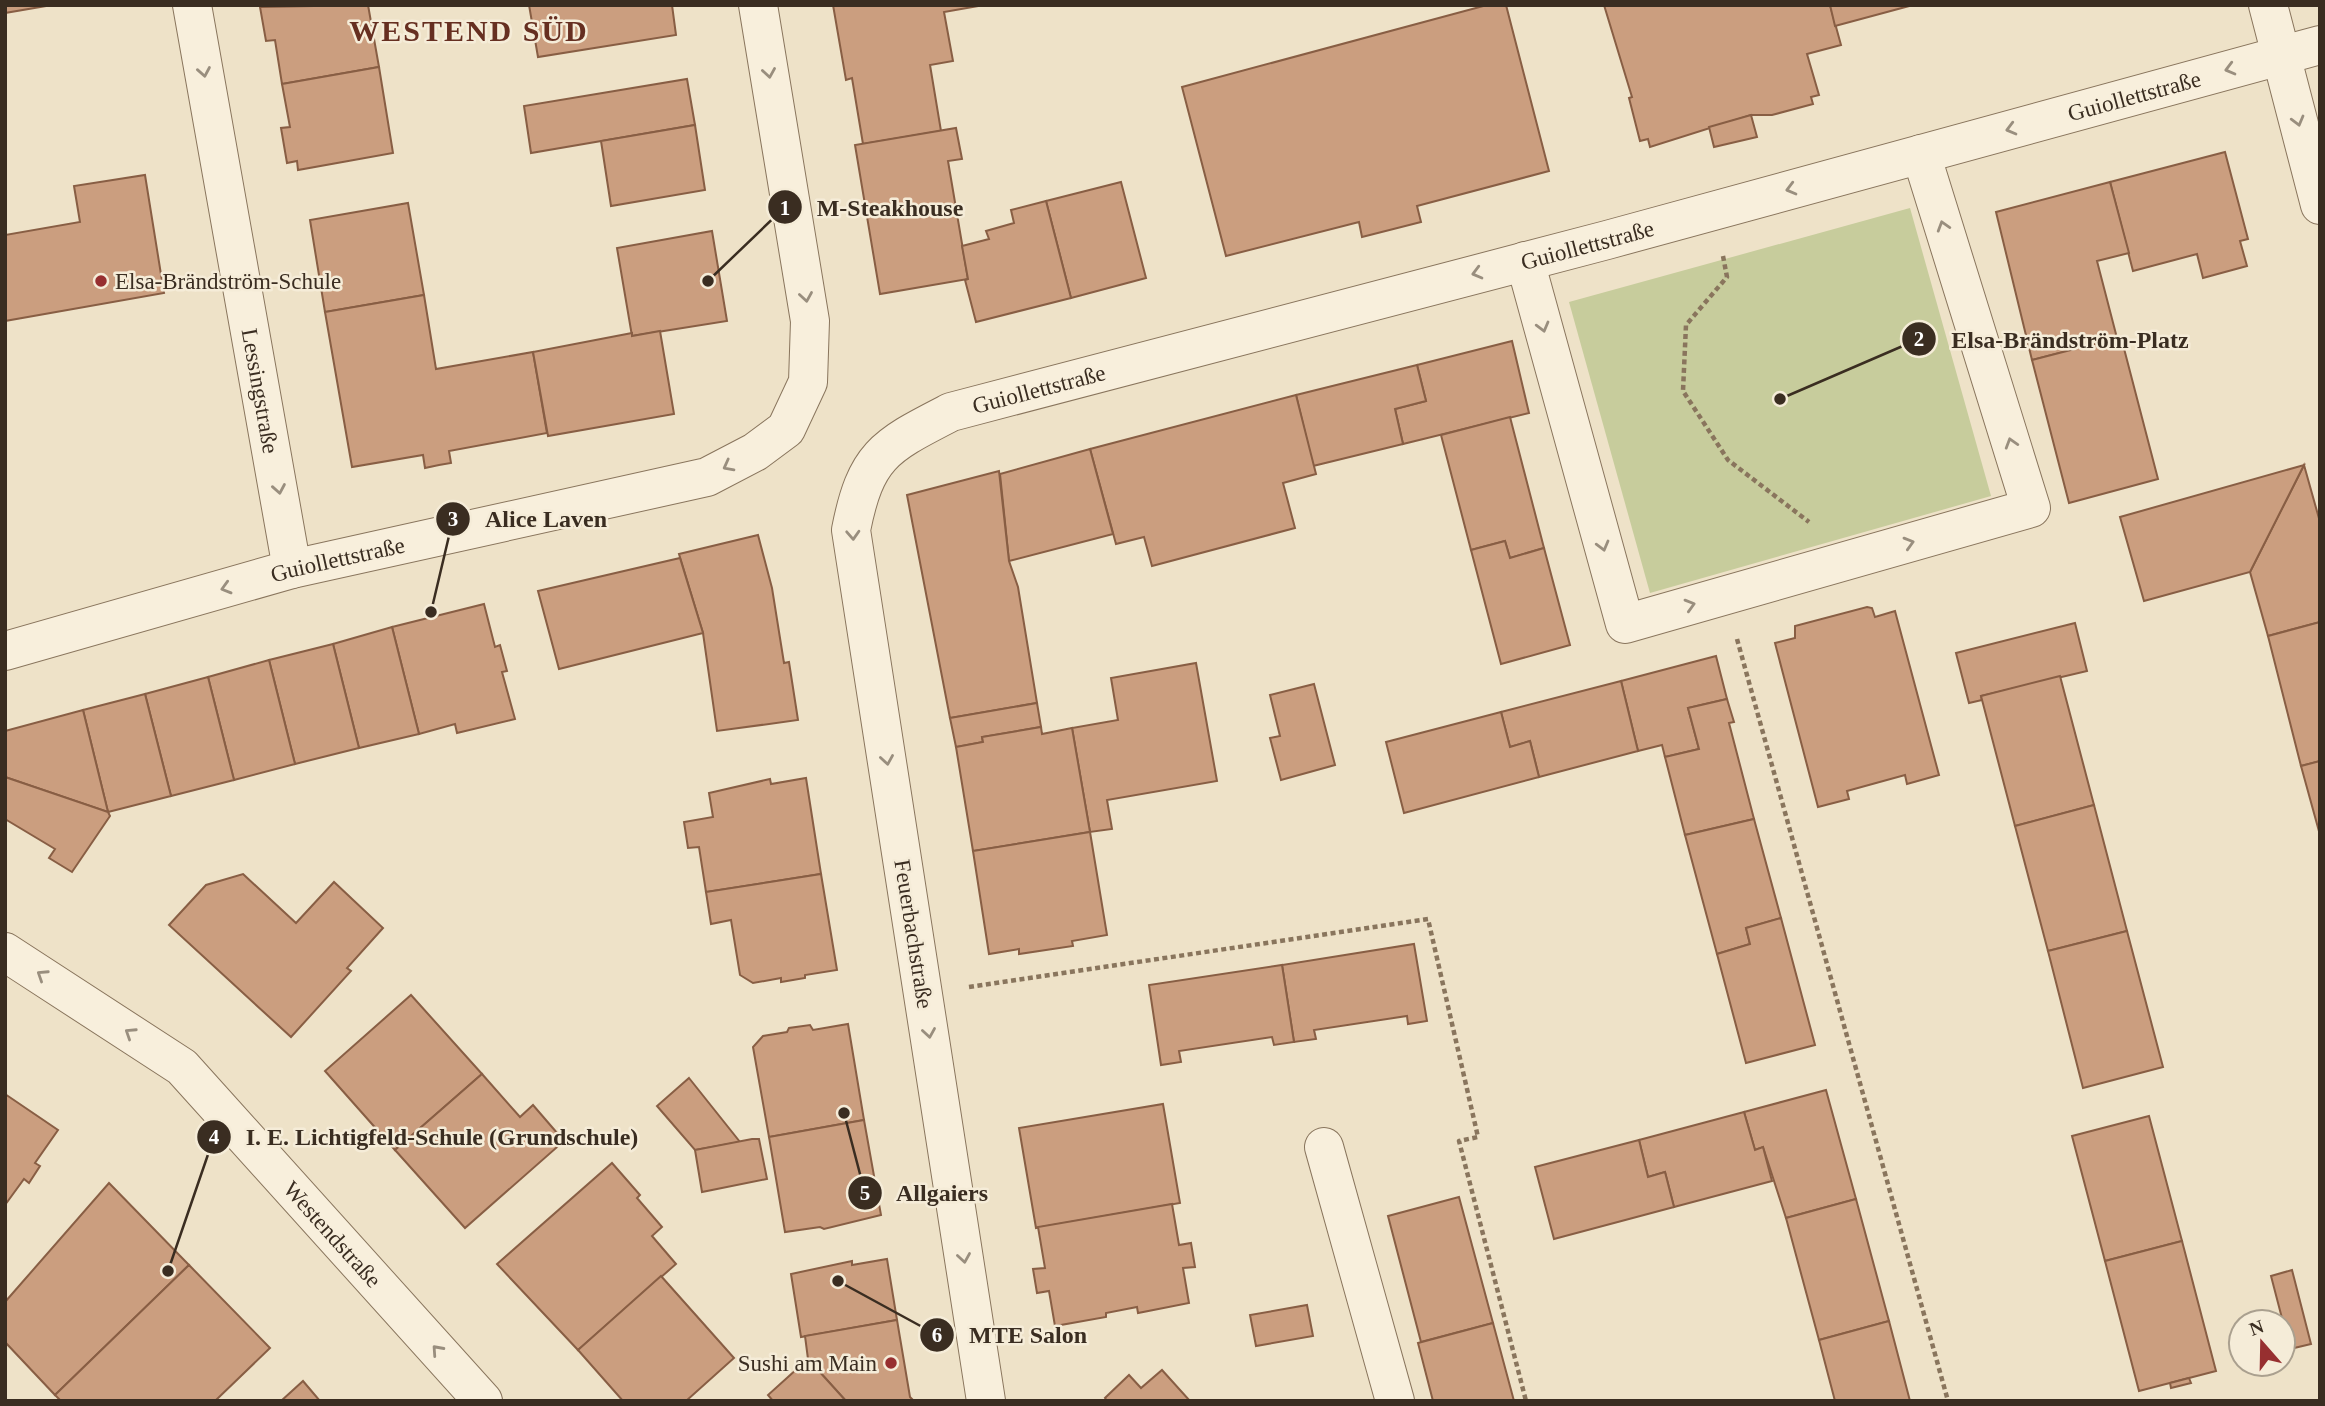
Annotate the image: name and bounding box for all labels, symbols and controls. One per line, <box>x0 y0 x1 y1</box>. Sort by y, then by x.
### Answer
district label: WESTEND SÜD <box>349 14 589 47</box>
one-way arrow <box>2224 61 2236 75</box>
one-way arrow <box>196 66 211 78</box>
street label: Guiollettstraße <box>2065 66 2204 126</box>
one-way arrow <box>761 67 776 79</box>
one-way arrow <box>2290 115 2304 127</box>
one-way arrow <box>2005 121 2017 135</box>
one-way arrow <box>1785 181 1797 195</box>
callout: M-Steakhouse <box>767 185 977 230</box>
text: M-Steakhouse <box>817 195 964 221</box>
text: 1 <box>780 196 790 220</box>
street label: Guiollettstraße <box>1518 216 1657 275</box>
one-way arrow <box>1937 220 1952 232</box>
one-way arrow <box>1471 265 1483 280</box>
place label: Elsa-Brändström-Schule <box>115 269 341 294</box>
marker: Elsa-Brändström-Schule <box>93 273 109 289</box>
one-way arrow <box>798 291 813 303</box>
callout: Elsa-Brändström-Platz <box>1902 317 2202 362</box>
one-way arrow <box>1535 320 1549 332</box>
street label: Lessingstraße <box>237 327 283 456</box>
text: 2 <box>1914 327 1924 351</box>
text: Elsa-Brändström-Platz <box>1951 327 2189 353</box>
street label: Guiollettstraße <box>970 360 1108 419</box>
one-way arrow <box>2005 437 2019 450</box>
one-way arrow <box>723 458 735 471</box>
one-way arrow <box>271 483 286 495</box>
callout: Alice Laven <box>436 497 621 542</box>
text: Alice Laven <box>485 506 607 532</box>
text: 3 <box>448 507 458 531</box>
one-way arrow <box>845 530 860 541</box>
street label: Guiollettstraße <box>268 532 407 588</box>
one-way arrow <box>1903 537 1915 551</box>
one-way arrow <box>1595 540 1610 552</box>
one-way arrow <box>220 580 232 595</box>
one-way arrow <box>1684 599 1696 614</box>
one-way arrow <box>879 754 894 766</box>
street label: Feuerbachstraße <box>889 858 938 1010</box>
one-way arrow <box>37 971 50 984</box>
one-way arrow <box>921 1027 936 1039</box>
one-way arrow <box>125 1028 138 1041</box>
callout: I. E. Lichtigfeld-Schule (Grundschule) <box>197 1114 652 1159</box>
text: I. E. Lichtigfeld-Schule (Grundschule) <box>246 1124 638 1150</box>
text: 4 <box>209 1125 220 1149</box>
callout: Allgaiers <box>847 1170 1002 1215</box>
street label: Westendstraße <box>278 1176 386 1292</box>
text: Allgaiers <box>896 1180 988 1206</box>
text: 5 <box>860 1181 870 1205</box>
one-way arrow <box>956 1252 971 1264</box>
north arrow <box>2227 1308 2297 1378</box>
callout: MTE Salon <box>920 1312 1101 1357</box>
text: N <box>2246 1315 2267 1340</box>
text: MTE Salon <box>969 1322 1087 1348</box>
text: 6 <box>932 1323 942 1347</box>
one-way arrow <box>433 1345 445 1358</box>
place label: Sushi am Main <box>738 1351 877 1376</box>
marker: Sushi am Main <box>883 1355 899 1371</box>

